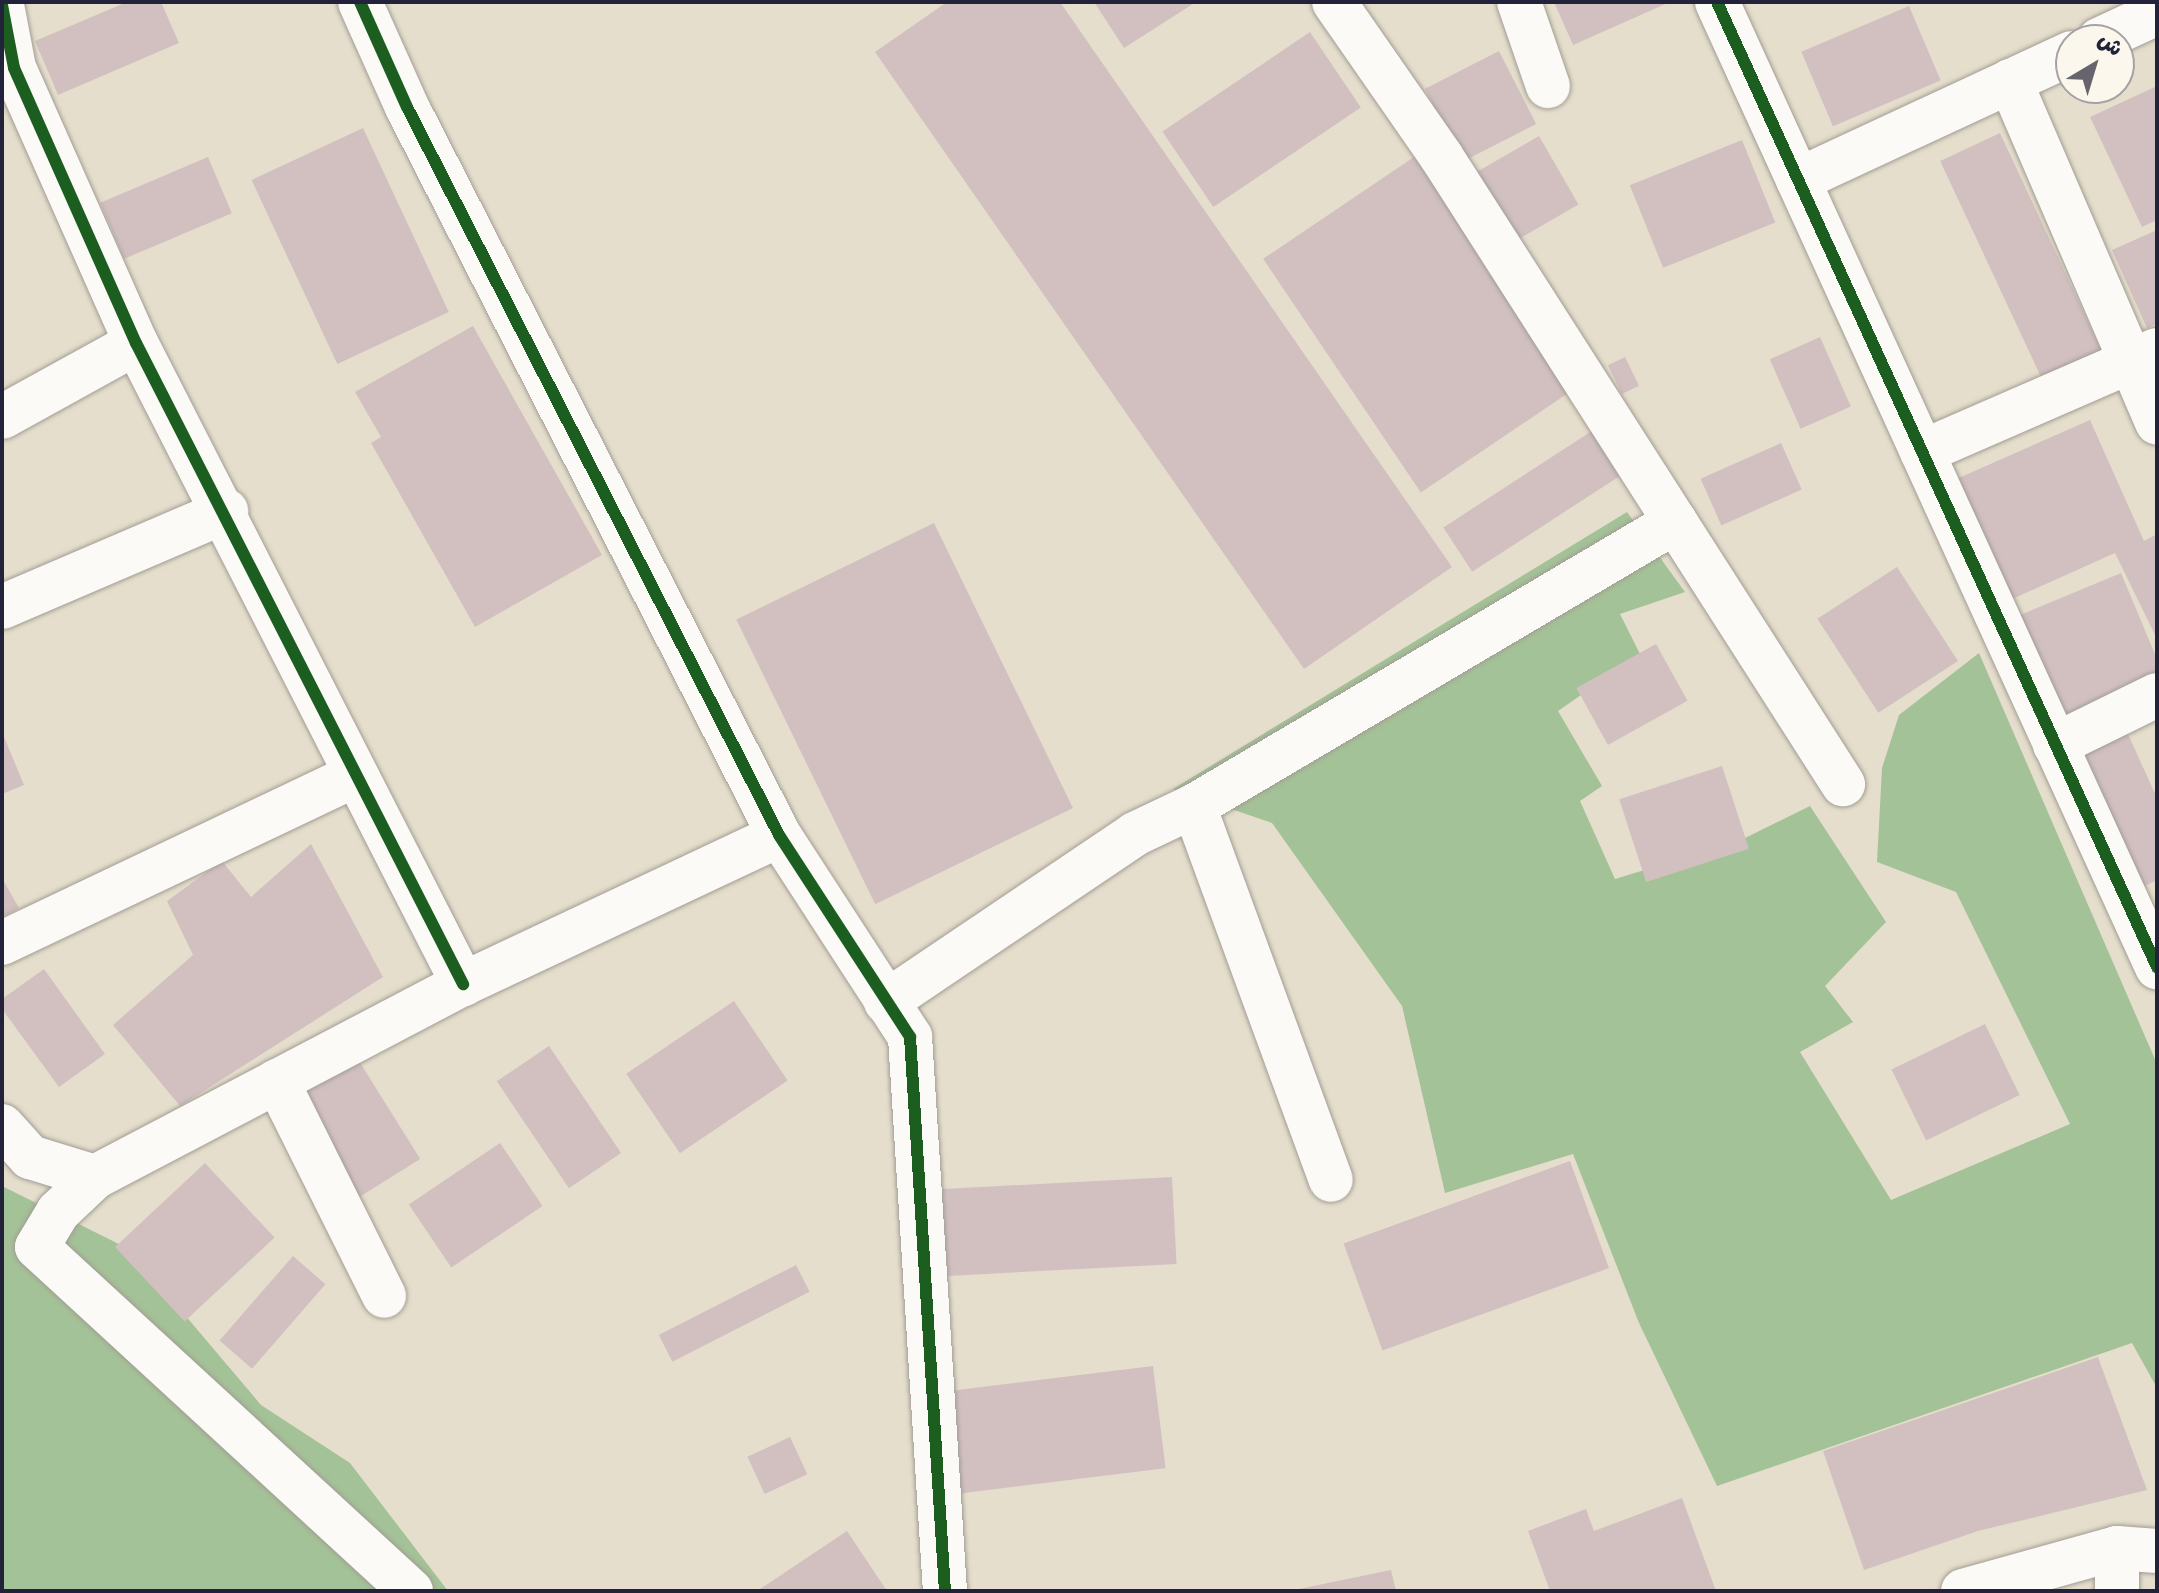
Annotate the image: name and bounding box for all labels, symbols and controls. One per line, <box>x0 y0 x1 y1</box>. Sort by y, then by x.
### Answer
north arrow <box>2055 24 2135 104</box>
text: ش <box>2091 29 2126 64</box>

